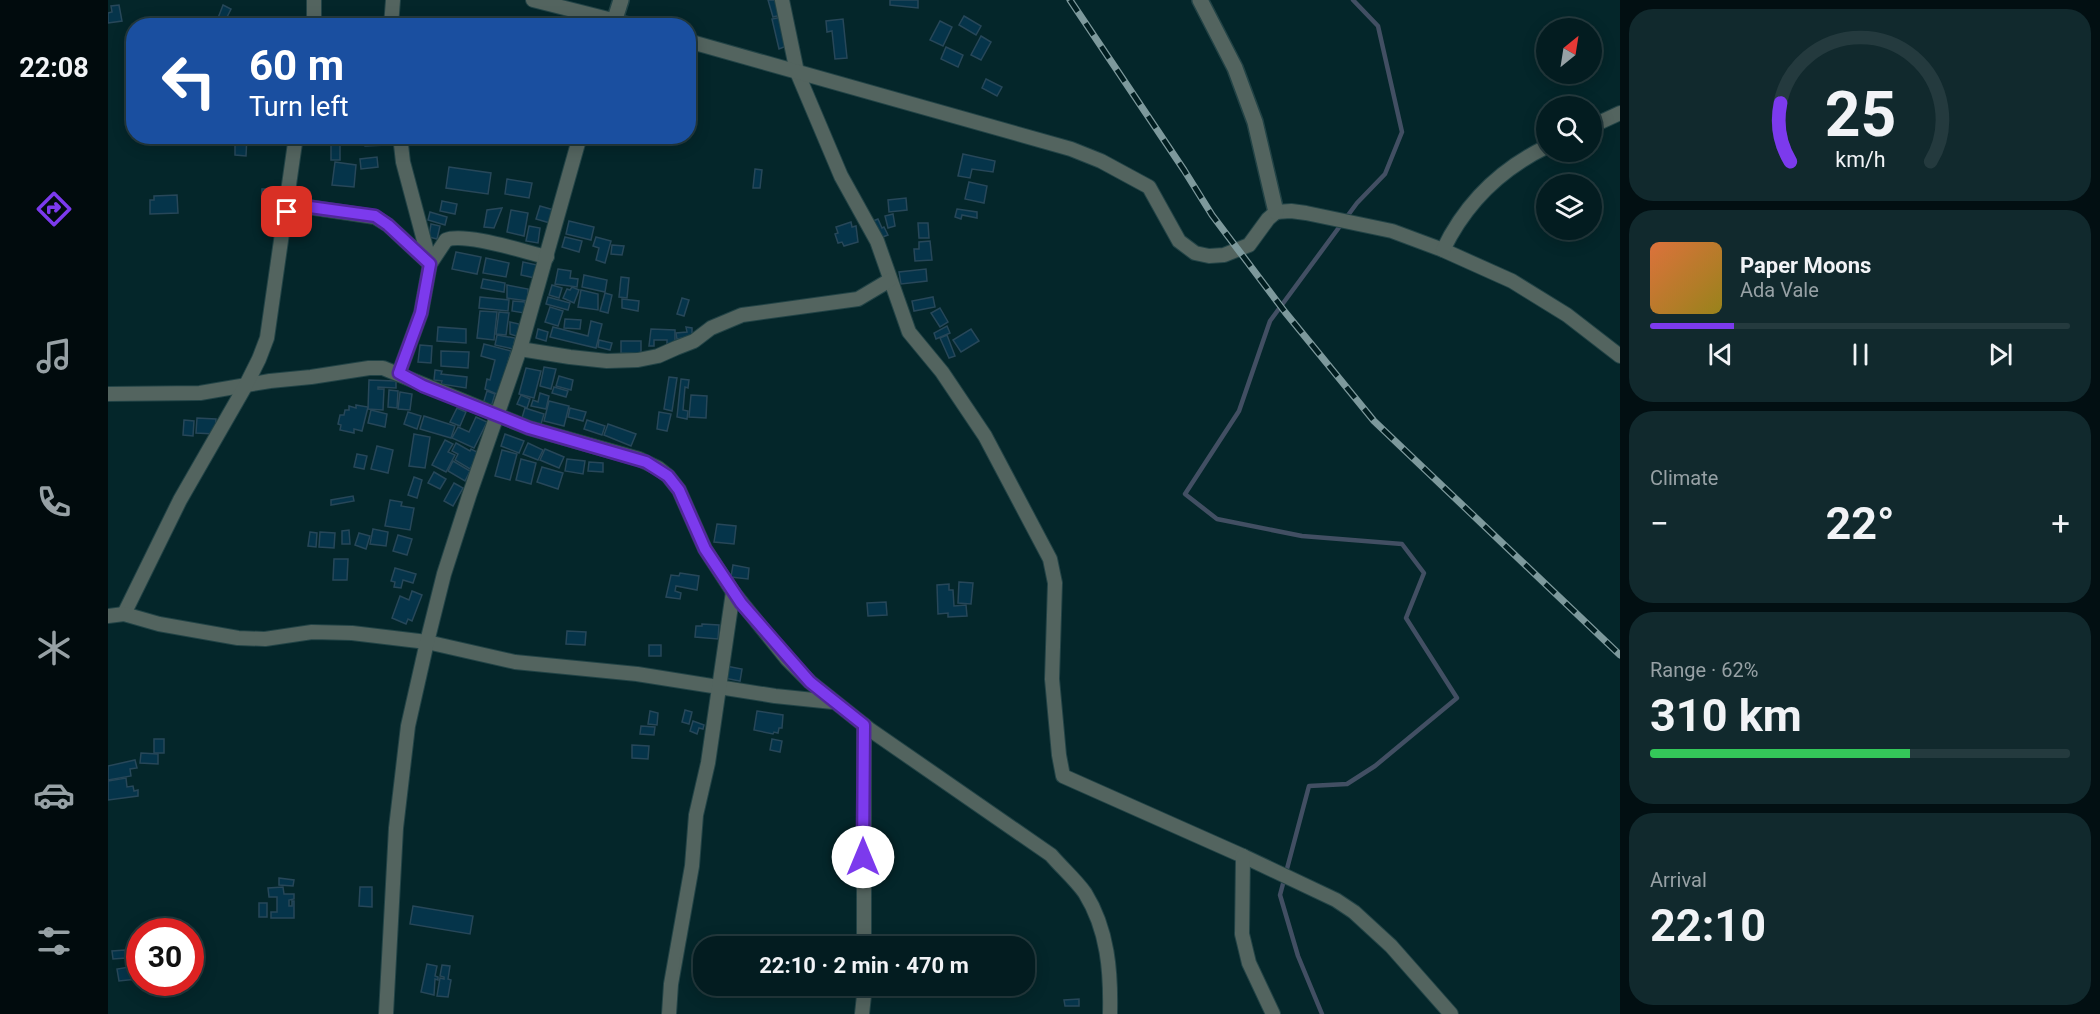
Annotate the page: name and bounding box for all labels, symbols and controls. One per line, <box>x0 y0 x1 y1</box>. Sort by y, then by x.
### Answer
north arrow <box>1536 18 1602 84</box>
map controls <box>1536 18 1602 240</box>
text: 60 m <box>249 41 344 90</box>
icon: left <box>150 42 228 120</box>
text: 22:08 <box>19 52 89 84</box>
text: 25 <box>1824 78 1896 151</box>
text: Turn left <box>249 91 349 123</box>
button: search <box>1536 96 1602 162</box>
text: km/h <box>1835 147 1885 172</box>
button: layers <box>1536 174 1602 240</box>
pin <box>261 186 312 237</box>
icon: directions <box>33 188 75 230</box>
icon: arrive <box>270 195 303 228</box>
text: Paper Moons <box>1740 253 1871 278</box>
text: Ada Vale <box>1740 278 1819 302</box>
icon: music <box>33 335 75 377</box>
icon: previous <box>1704 338 1737 371</box>
icon: pause <box>1844 338 1877 371</box>
icon: next <box>1984 338 2017 371</box>
text: Climate <box>1650 466 1718 490</box>
icon: phone <box>33 481 75 523</box>
text: 22° <box>1825 497 1895 550</box>
text: − <box>1650 504 1669 543</box>
text: + <box>2051 504 2070 543</box>
icon: climate <box>33 627 75 669</box>
text: Range · 62% <box>1650 658 1758 682</box>
text: 310 km <box>1650 689 1802 742</box>
icon: car <box>33 774 75 816</box>
position arrow <box>831 825 895 889</box>
text: Arrival <box>1650 868 1707 892</box>
text: 22:10 <box>1650 899 1766 952</box>
speed limit sign: 30 <box>126 918 204 996</box>
icon: filters <box>33 920 75 962</box>
text: 22:10 · 2 min · 470 m <box>759 953 969 978</box>

